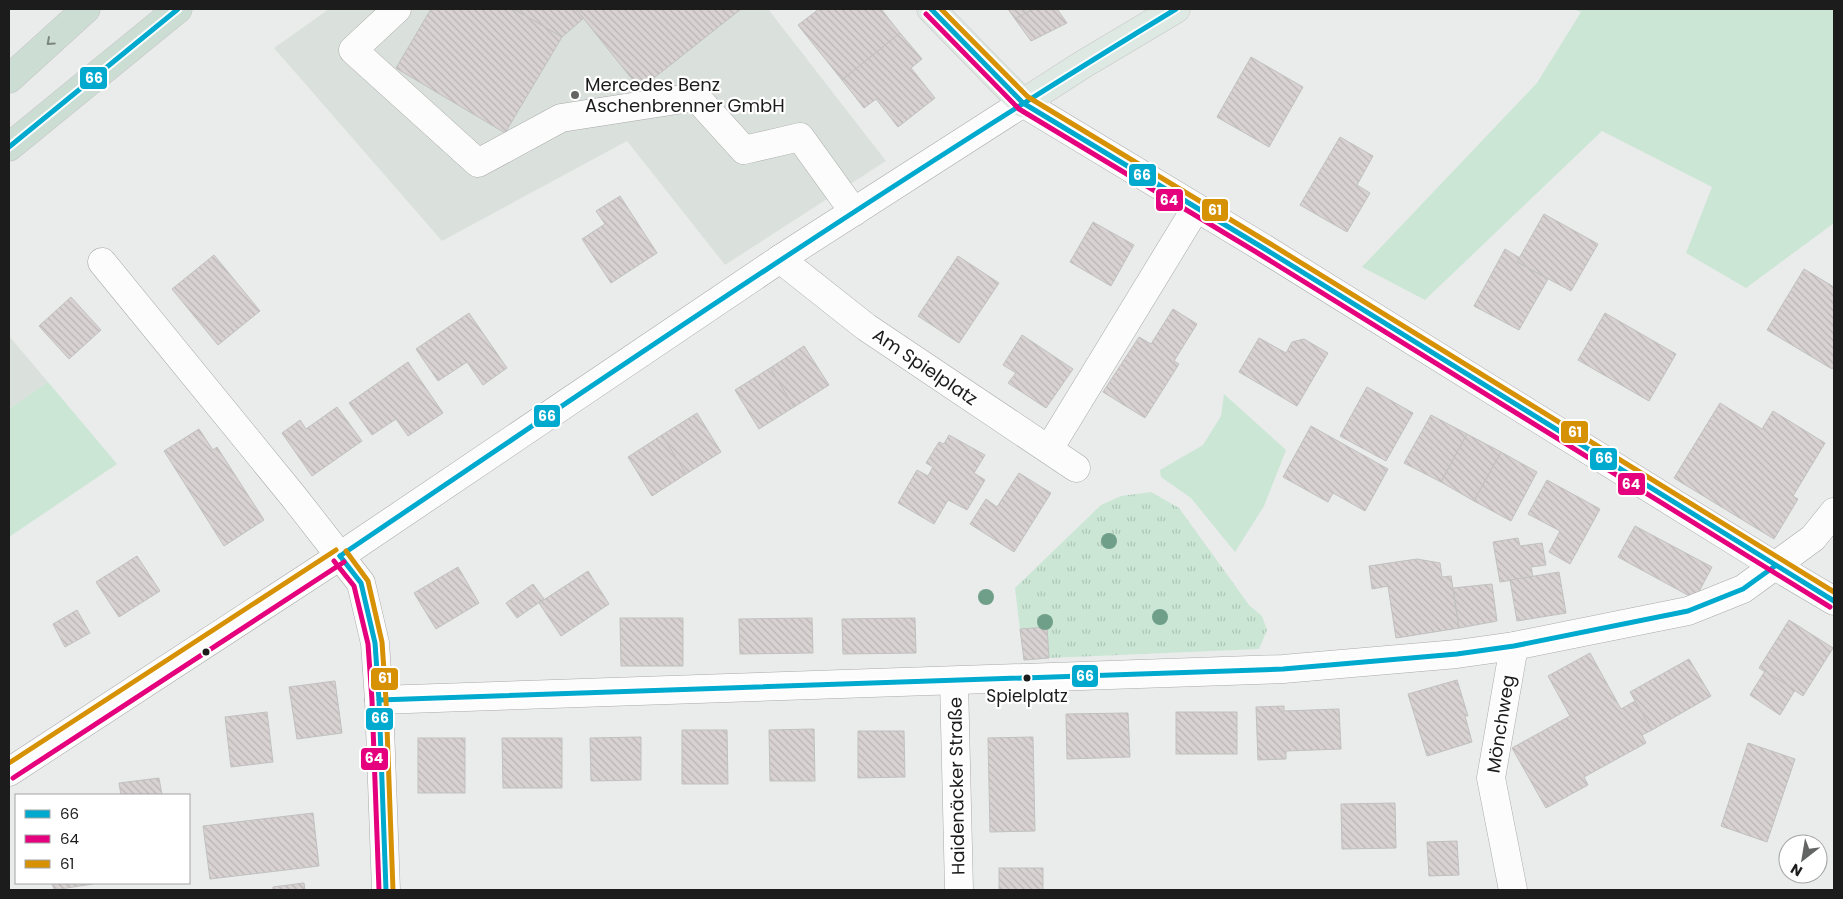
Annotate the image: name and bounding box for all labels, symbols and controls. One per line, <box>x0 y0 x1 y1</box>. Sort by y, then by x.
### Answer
one-way arrow <box>47 36 56 45</box>
line badge: 66 <box>79 66 108 90</box>
text: 66 <box>85 68 103 88</box>
place label: Mercedes Benz Aschenbrenner GmbH <box>585 72 785 118</box>
marker: Mercedes Benz Aschenbrenner GmbH <box>569 89 581 101</box>
line badge: 66 <box>1128 163 1157 187</box>
text: 66 <box>1133 165 1151 185</box>
line badge: 64 <box>1155 188 1184 212</box>
text: 64 <box>1160 190 1178 210</box>
line badge: 61 <box>1201 198 1229 222</box>
text: 61 <box>1208 200 1222 220</box>
street label: Am Spielplatz <box>868 322 983 411</box>
line badge: 66 <box>533 404 561 428</box>
text: 66 <box>538 406 556 426</box>
line badge: 61 <box>1560 420 1589 444</box>
text: 61 <box>1568 422 1582 442</box>
line badge: 66 <box>1589 447 1618 471</box>
text: 66 <box>1595 448 1613 468</box>
line badge: 64 <box>1617 472 1646 496</box>
text: 64 <box>1622 474 1640 494</box>
unlabelled marker <box>201 647 211 657</box>
line badge: 66 <box>1071 664 1099 688</box>
text: 66 <box>1076 666 1094 686</box>
line badge: 61 <box>370 667 399 691</box>
text: 61 <box>378 668 392 688</box>
marker: Spielplatz <box>1022 673 1032 683</box>
street label: Mönchweg <box>1480 673 1521 775</box>
place label: Spielplatz <box>986 684 1068 708</box>
street label: Haidenäcker Straße <box>942 697 971 875</box>
line badge: 66 <box>365 707 394 731</box>
text: 66 <box>371 708 389 728</box>
line badge: 64 <box>360 747 389 771</box>
text: 64 <box>365 748 383 768</box>
legend <box>15 794 190 884</box>
text: 66 <box>60 803 79 824</box>
text: 64 <box>60 828 79 849</box>
north arrow <box>1778 834 1828 884</box>
text: 61 <box>60 853 74 874</box>
text: N <box>1787 859 1806 881</box>

